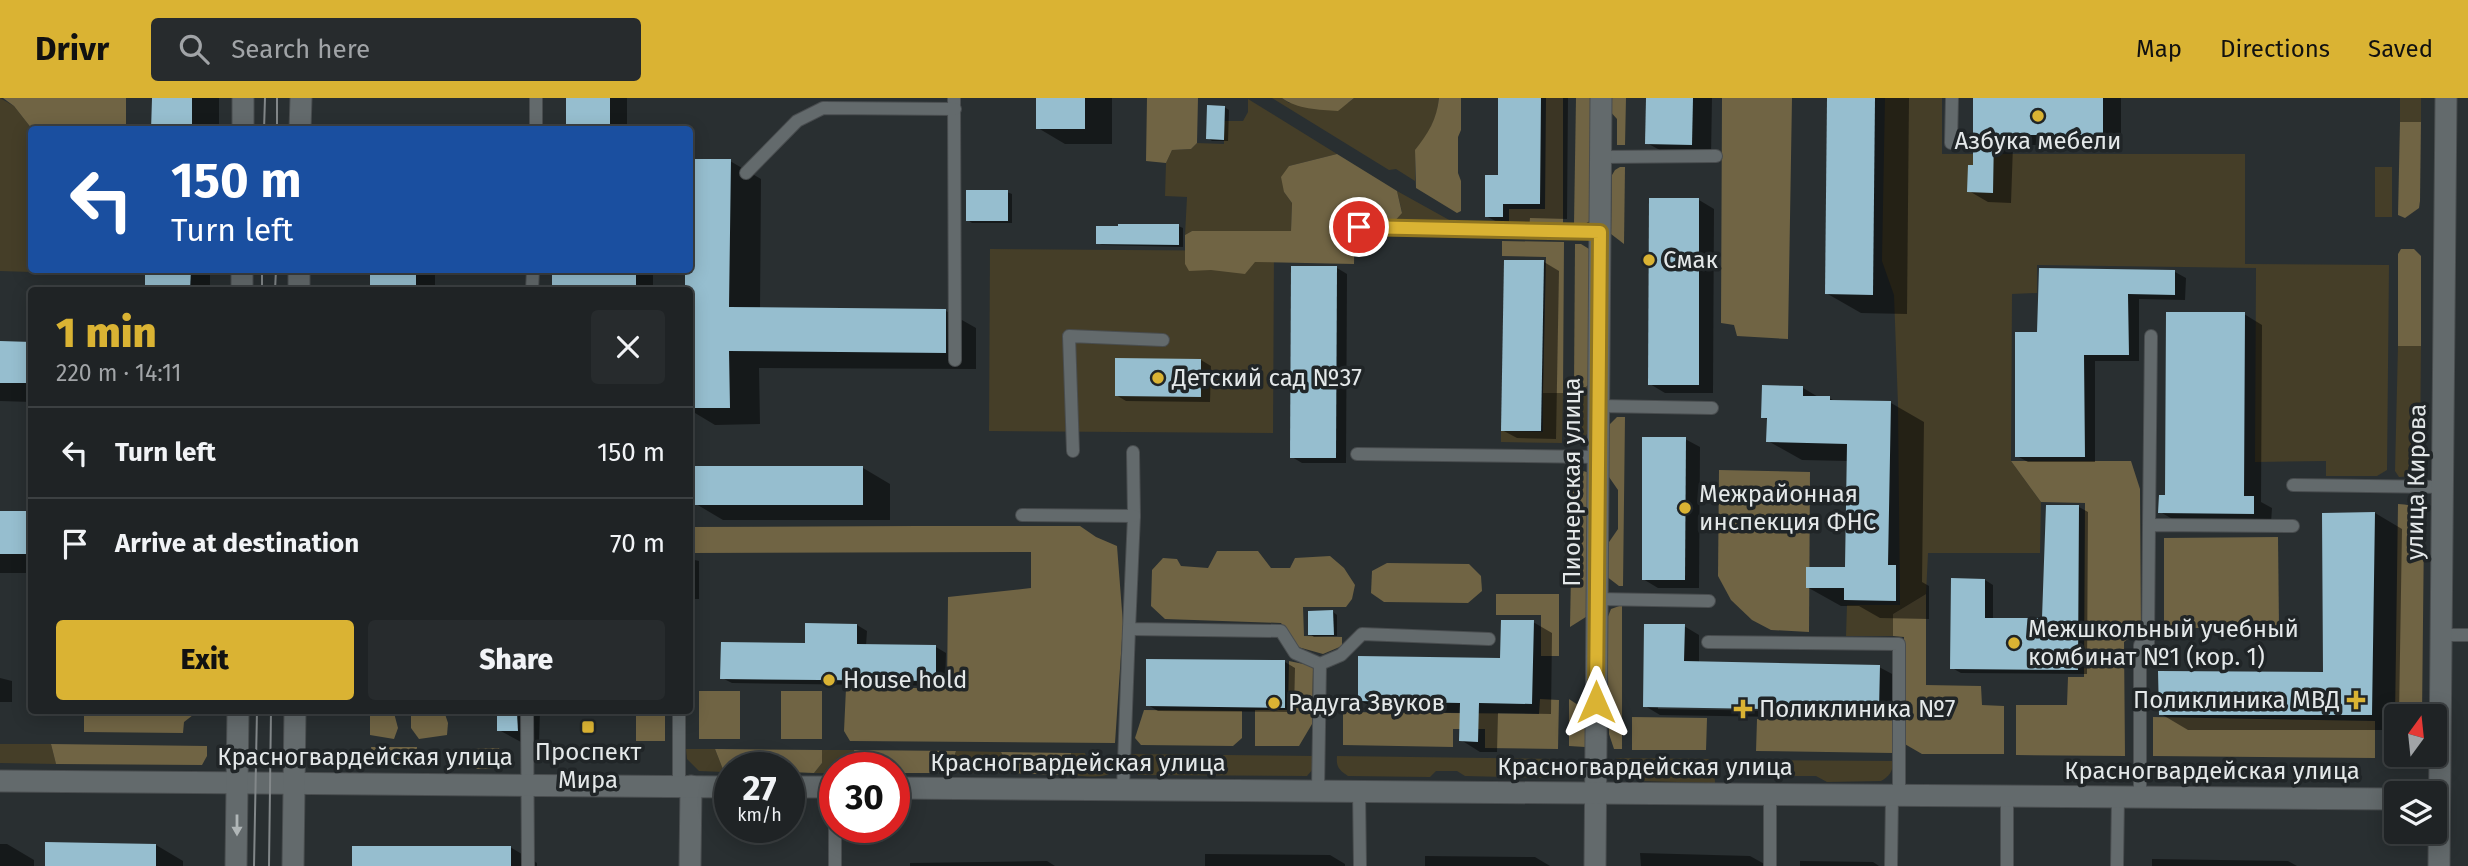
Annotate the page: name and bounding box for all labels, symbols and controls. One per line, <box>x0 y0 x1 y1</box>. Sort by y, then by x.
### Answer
search box <box>151 18 641 81</box>
text: Drivr <box>35 29 109 69</box>
icon: search <box>175 30 213 68</box>
text: Search here <box>231 34 370 65</box>
text: Map <box>2136 35 2182 63</box>
text: Directions <box>2220 35 2330 63</box>
text: Saved <box>2368 35 2433 63</box>
marker: Азбука мебели <box>2030 108 2046 124</box>
place label: Азбука мебели <box>1954 127 2122 155</box>
text: 150 m <box>171 151 302 210</box>
icon: left <box>56 154 147 245</box>
pin <box>1329 197 1389 257</box>
icon: arrive <box>1340 208 1378 246</box>
text: Turn left <box>171 211 293 249</box>
place label: Смак <box>1663 246 1719 274</box>
marker: Смак <box>1641 252 1657 268</box>
text: 1 min <box>56 308 157 358</box>
button: close <box>591 310 665 384</box>
text: 220 m · 14:11 <box>56 359 182 387</box>
place label: Детский сад №37 <box>1171 364 1362 392</box>
marker: Детский сад №37 <box>1150 370 1166 386</box>
street label: Пионерская улица <box>1558 377 1586 587</box>
street label: улица Кирова <box>2401 404 2431 560</box>
icon: left <box>56 434 94 472</box>
text: Turn left <box>115 437 216 468</box>
text: 150 m <box>597 437 665 468</box>
place label: Межрайонная инспекция ФНС <box>1699 480 1876 536</box>
marker: Межрайонная инспекция ФНС <box>1677 500 1693 516</box>
icon: arrive <box>56 525 94 563</box>
text: Arrive at destination <box>115 528 359 559</box>
text: 70 m <box>610 528 665 559</box>
place label: Межшкольный учебный комбинат №1 (кор. 1) <box>2028 615 2299 671</box>
button: Exit <box>56 620 354 700</box>
button: Share <box>368 620 665 700</box>
marker: Межшкольный учебный комбинат №1 (кор. 1) <box>2006 635 2022 651</box>
position arrow <box>1559 665 1633 739</box>
place label: House hold <box>843 666 967 694</box>
marker: House hold <box>821 672 837 688</box>
place label: Поликлиника МВД <box>2133 686 2340 714</box>
place label: Радуга Звуков <box>1288 689 1445 717</box>
marker: Поликлиника МВД <box>2346 690 2366 710</box>
marker: Радуга Звуков <box>1266 695 1282 711</box>
place label: Поликлиника №7 <box>1759 695 1955 723</box>
marker: Поликлиника №7 <box>1733 699 1753 719</box>
north arrow <box>2384 704 2446 766</box>
map controls <box>2384 704 2447 844</box>
marker: Проспект Мира <box>580 719 596 735</box>
place label: Проспект Мира <box>535 738 641 794</box>
street label: Красногвардейская улица <box>217 743 513 771</box>
street label: Красногвардейская улица <box>930 749 1226 777</box>
speed limit sign: 30 <box>819 752 910 843</box>
street label: Красногвардейская улица <box>1497 753 1793 781</box>
street label: Красногвардейская улица <box>2064 757 2360 785</box>
text: 27 <box>742 767 777 809</box>
button: layers <box>2384 781 2447 844</box>
text: km/h <box>737 804 782 826</box>
one-way arrow <box>231 814 243 836</box>

